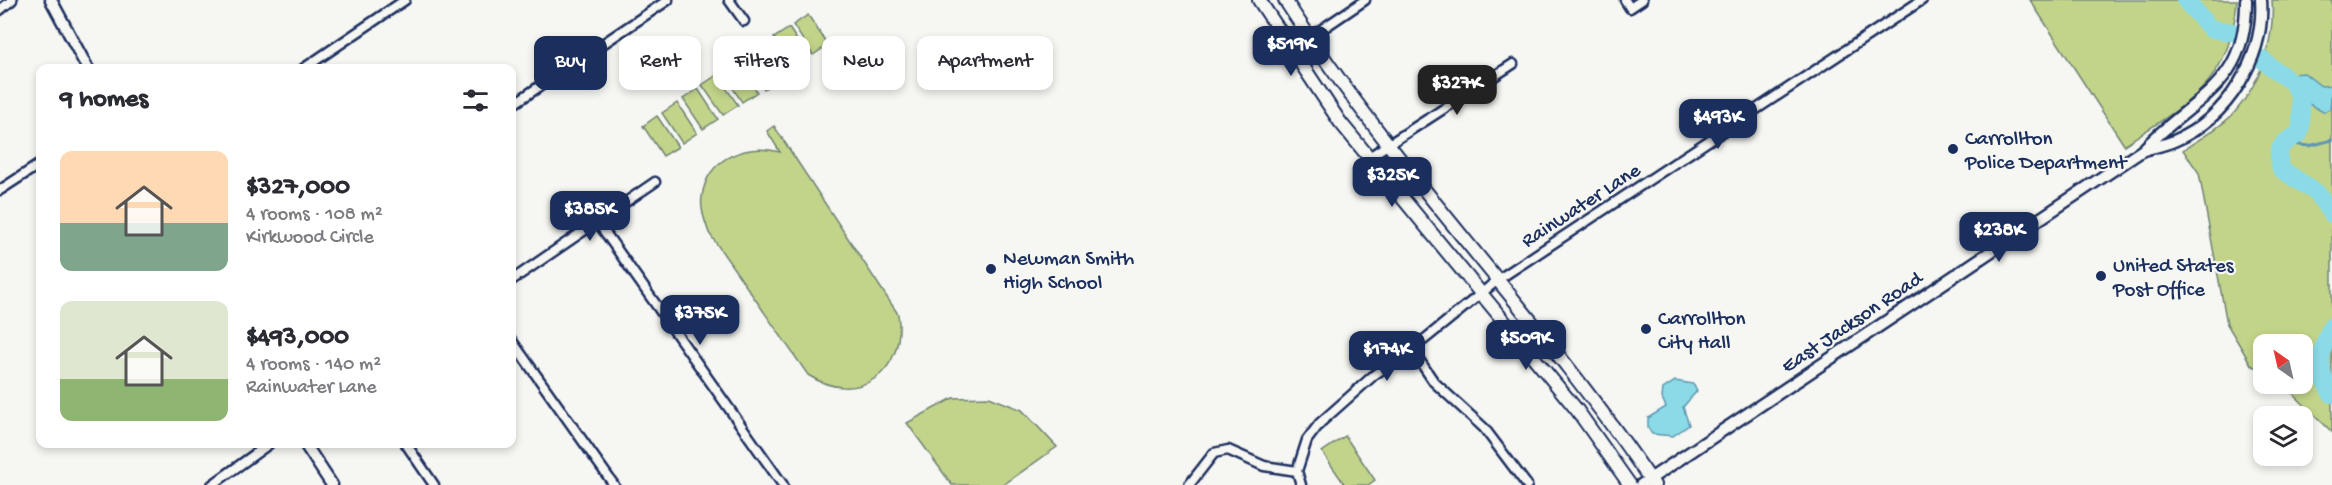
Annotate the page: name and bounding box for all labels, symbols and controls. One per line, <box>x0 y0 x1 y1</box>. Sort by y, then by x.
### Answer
pin: $519K <box>1249 26 1333 77</box>
text: $519K <box>1267 34 1315 57</box>
chip: Buy <box>534 36 607 90</box>
chip: Rent <box>619 36 701 90</box>
chip: Filters <box>713 36 810 90</box>
chip: New <box>822 36 905 90</box>
chip: Apartment <box>917 36 1053 90</box>
pin: $327K <box>1415 65 1499 116</box>
text: $327K <box>1432 73 1482 96</box>
icon: filters <box>459 84 492 117</box>
text: 9 homes <box>60 85 148 116</box>
pin: $493K <box>1676 99 1760 150</box>
text: $493K <box>1693 107 1743 130</box>
place label: Carrollton Police Department <box>1964 128 2129 177</box>
marker: Carrollton Police Department <box>1946 142 1960 156</box>
pin: $325K <box>1350 157 1434 208</box>
street label: Rainwater Lane <box>1518 158 1647 255</box>
text: $325K <box>1367 165 1417 188</box>
text: $327,000 <box>246 173 350 204</box>
icon: home <box>108 175 180 247</box>
pin: $385K <box>548 191 632 242</box>
text: $385K <box>564 199 616 222</box>
text: 4 rooms · 108 m² <box>246 204 383 227</box>
pin: $238K <box>1957 212 2041 263</box>
text: $238K <box>1973 220 2025 243</box>
text: Kirkwood Circle <box>246 227 374 250</box>
place label: Newman Smith High School <box>1003 248 1134 297</box>
place label: United States Post Office <box>2112 255 2235 304</box>
marker: Newman Smith High School <box>984 262 998 276</box>
street label: East Jackson Road <box>1778 267 1930 380</box>
marker: United States Post Office <box>2094 269 2108 283</box>
pin: $375K <box>658 295 742 346</box>
text: $375K <box>674 303 726 326</box>
place label: Carrollton City Hall <box>1658 308 1746 357</box>
pin: $509K <box>1484 320 1568 371</box>
marker: Carrollton City Hall <box>1639 322 1653 336</box>
text: $493,000 <box>246 323 349 354</box>
icon: home <box>108 325 180 397</box>
text: $509K <box>1500 328 1552 351</box>
pin: $174K <box>1345 331 1429 382</box>
north arrow <box>2253 334 2313 394</box>
map controls <box>2253 334 2313 466</box>
text: $174K <box>1363 339 1411 362</box>
text: 4 rooms · 140 m² <box>246 354 381 377</box>
text: Rainwater Lane <box>246 377 377 400</box>
button: layers <box>2253 406 2313 466</box>

